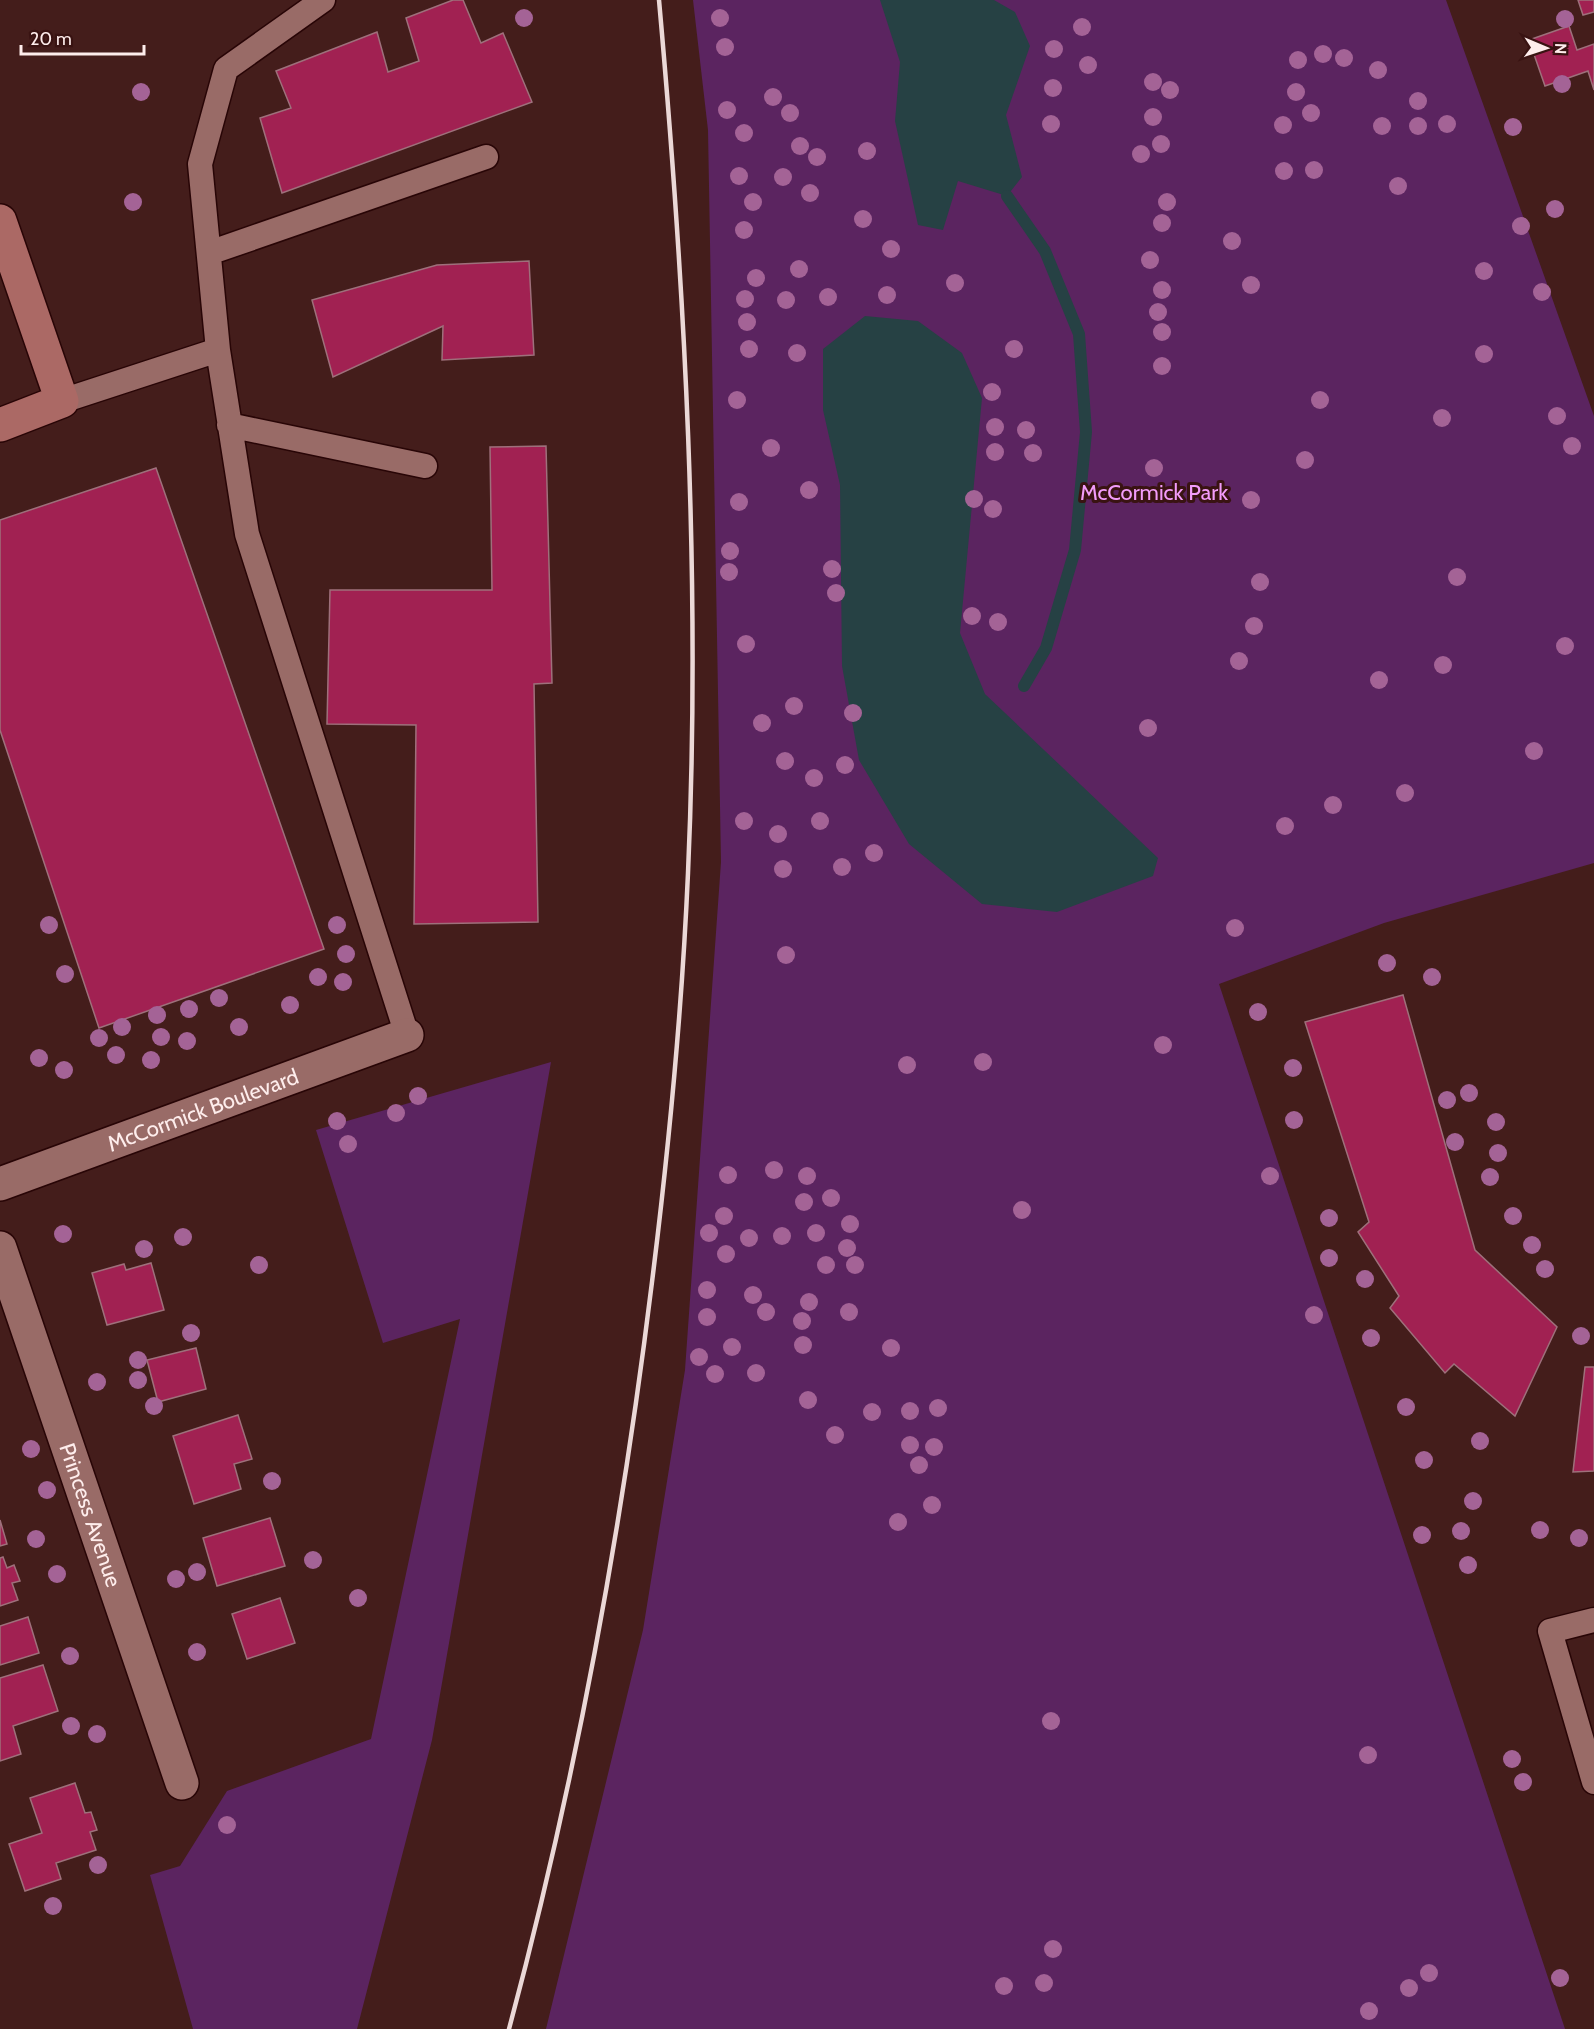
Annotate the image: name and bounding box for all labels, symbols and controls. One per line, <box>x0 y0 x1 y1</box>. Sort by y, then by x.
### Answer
scale bar <box>21 18 144 56</box>
north arrow <box>1516 18 1576 78</box>
text: 20 m <box>30 28 72 50</box>
text: N <box>1551 43 1570 54</box>
park label: McCormick Park <box>1080 479 1228 506</box>
street label: McCormick Boulevard <box>104 1063 302 1158</box>
street label: Princess Avenue <box>53 1440 127 1591</box>

